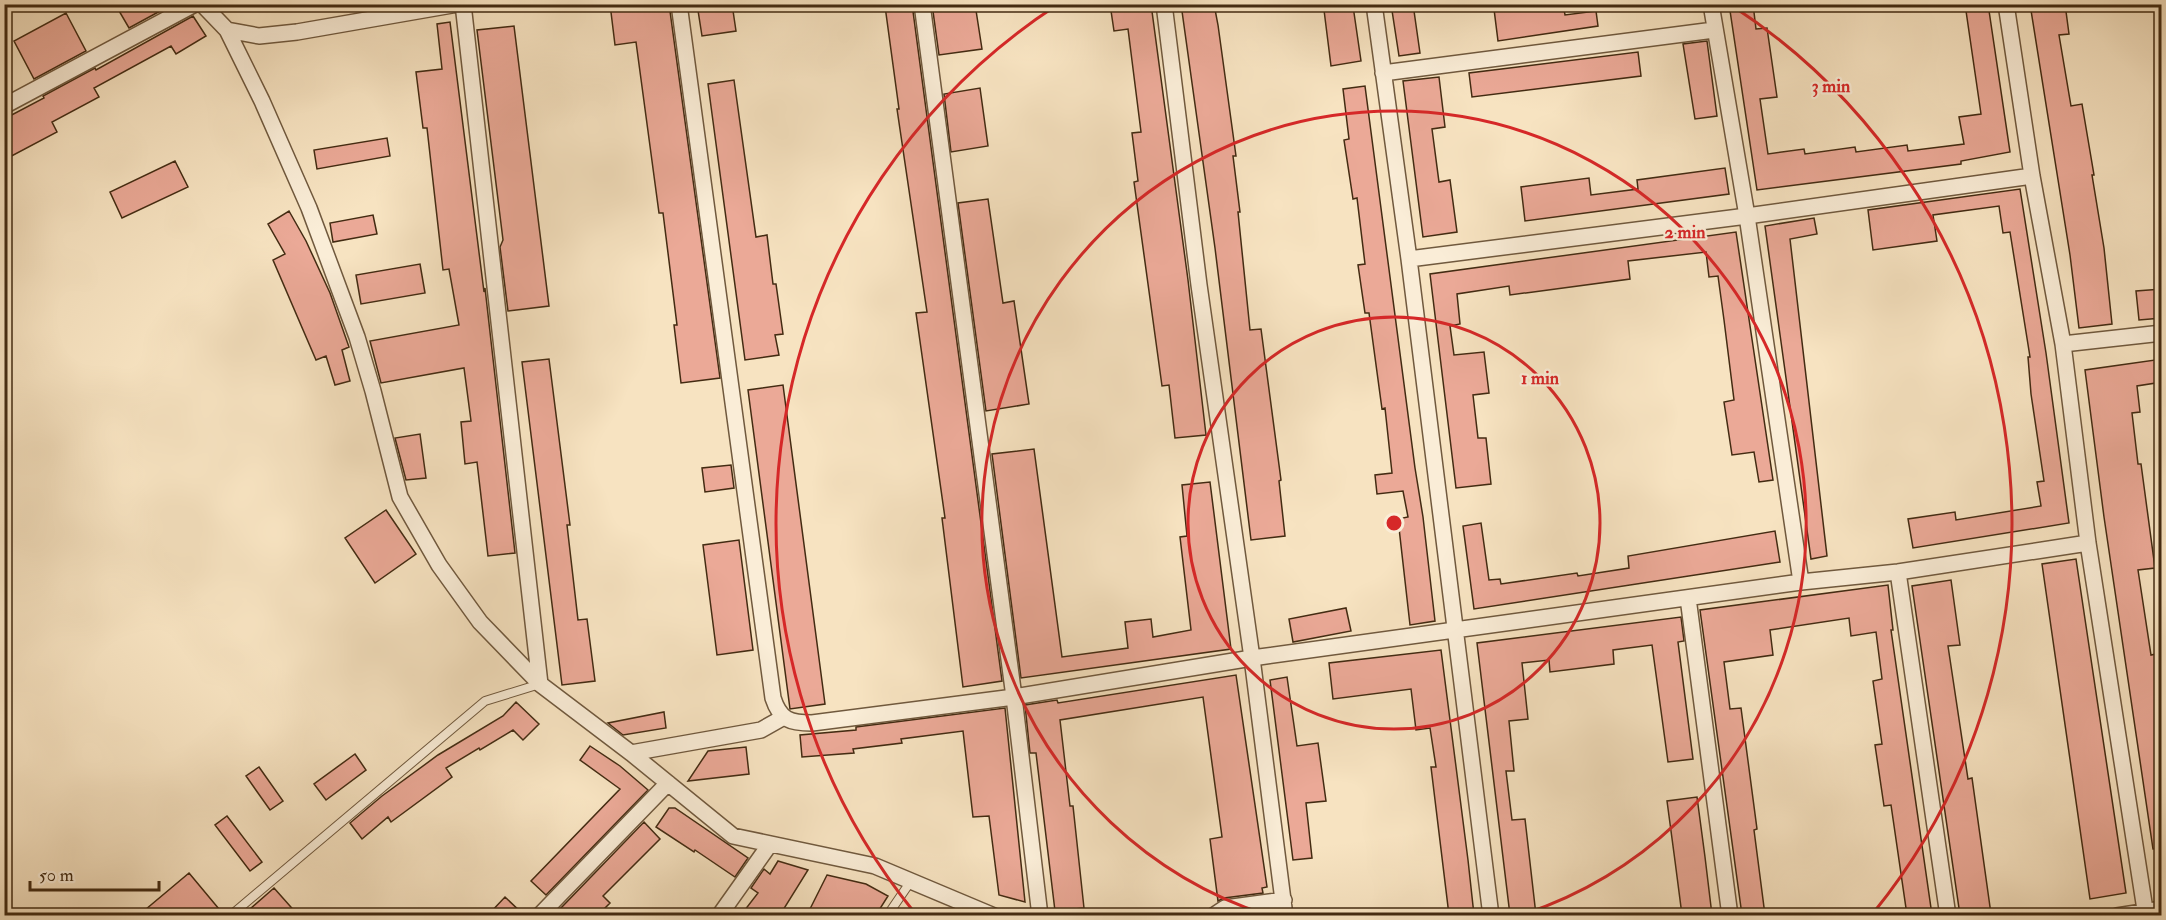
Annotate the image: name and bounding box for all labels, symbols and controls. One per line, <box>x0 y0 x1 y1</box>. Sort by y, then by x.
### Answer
text: 3 min <box>1812 75 1851 98</box>
text: 2 min <box>1665 221 1706 244</box>
text: 1 min <box>1521 367 1560 390</box>
centre of rings <box>1384 513 1404 533</box>
scale bar <box>30 854 159 892</box>
text: 50 m <box>39 864 74 887</box>

